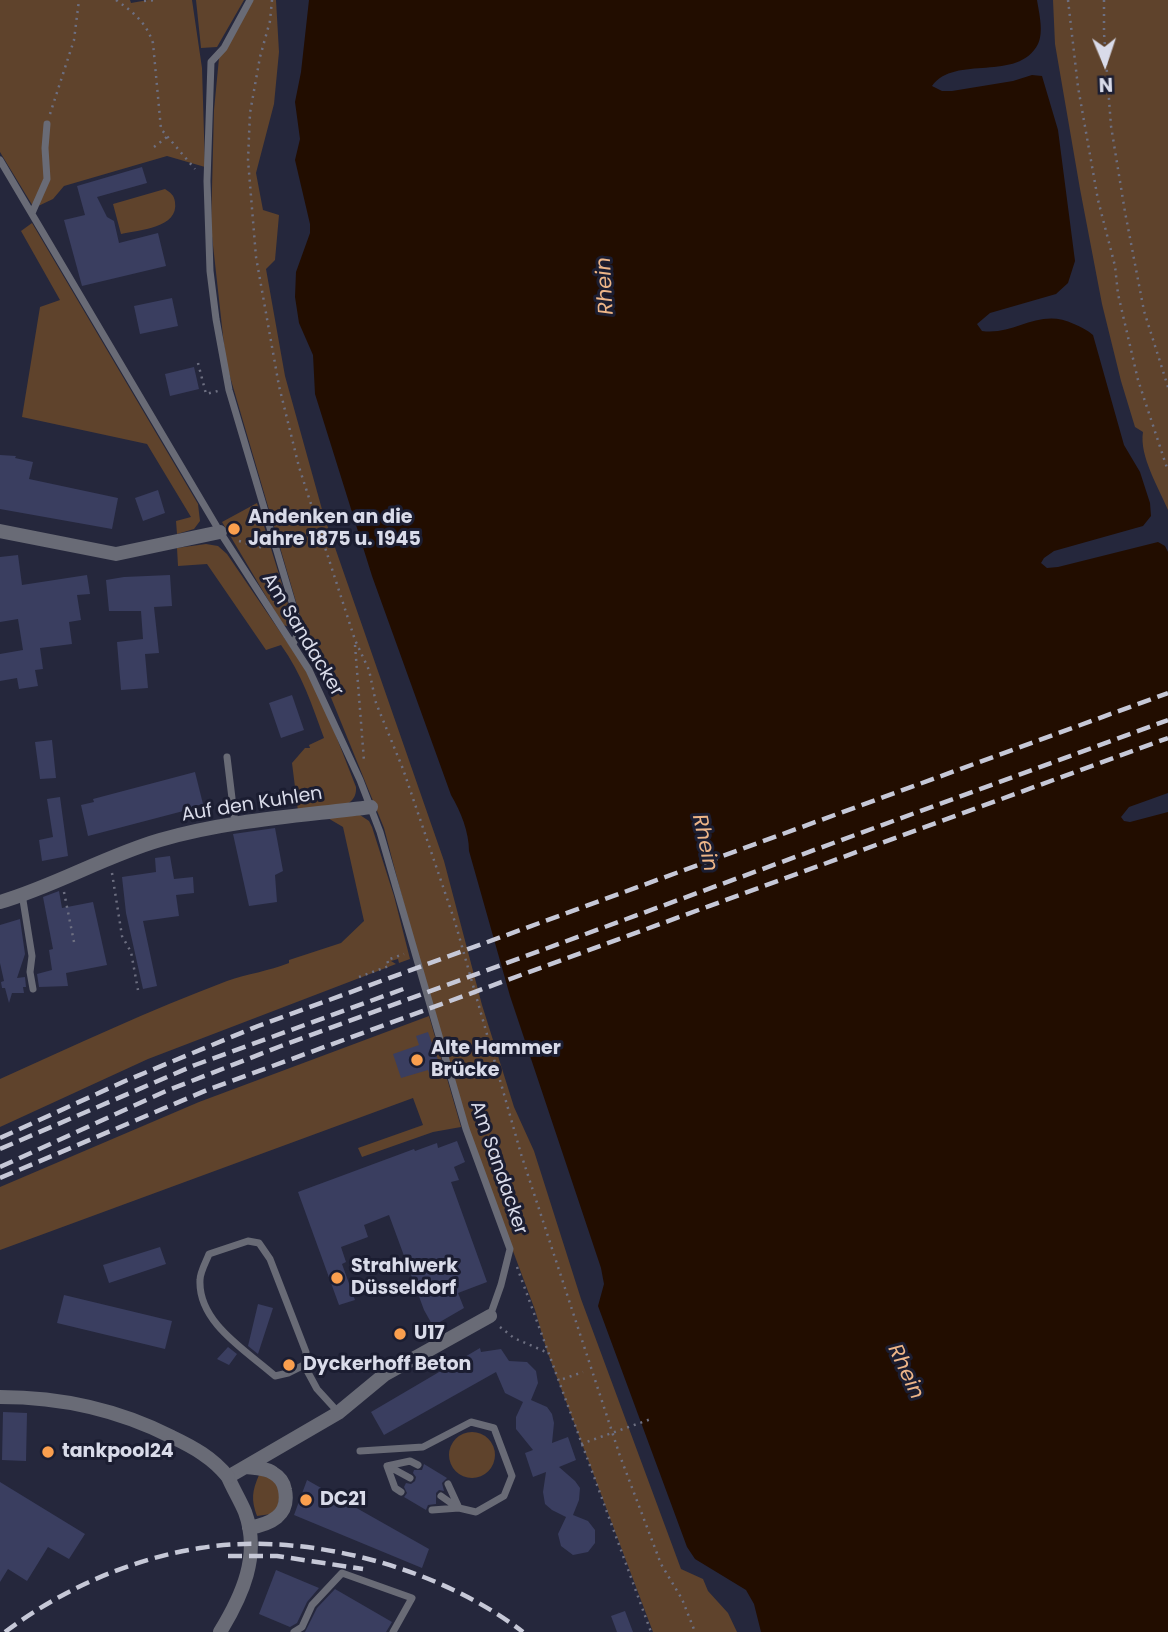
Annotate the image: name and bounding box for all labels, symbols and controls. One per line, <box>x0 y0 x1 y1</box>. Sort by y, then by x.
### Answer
north arrow <box>1070 28 1140 98</box>
text: N <box>1098 71 1113 98</box>
water label: Rhein <box>592 256 620 316</box>
place label: Andenken an die Jahre 1875 u. 1945 <box>248 507 421 551</box>
marker: Andenken an die Jahre 1875 u. 1945 <box>226 521 242 537</box>
street label: Am Sandacker <box>256 569 348 701</box>
street label: Auf den Kuhlen <box>180 783 324 827</box>
water label: Rhein <box>686 812 722 874</box>
place label: Alte Hammer Brücke <box>431 1038 561 1082</box>
marker: Alte Hammer Brücke <box>409 1052 425 1068</box>
street label: Am Sandacker <box>465 1098 531 1238</box>
place label: Strahlwerk Düsseldorf <box>351 1256 458 1300</box>
marker: Strahlwerk Düsseldorf <box>329 1270 345 1286</box>
place label: U17 <box>414 1323 445 1345</box>
marker: U17 <box>392 1326 408 1342</box>
water label: Rhein <box>881 1340 929 1404</box>
place label: Dyckerhoff Beton <box>303 1354 471 1376</box>
marker: Dyckerhoff Beton <box>281 1357 297 1373</box>
place label: tankpool24 <box>62 1441 174 1463</box>
marker: tankpool24 <box>40 1444 56 1460</box>
place label: DC21 <box>320 1489 366 1511</box>
marker: DC21 <box>298 1492 314 1508</box>

